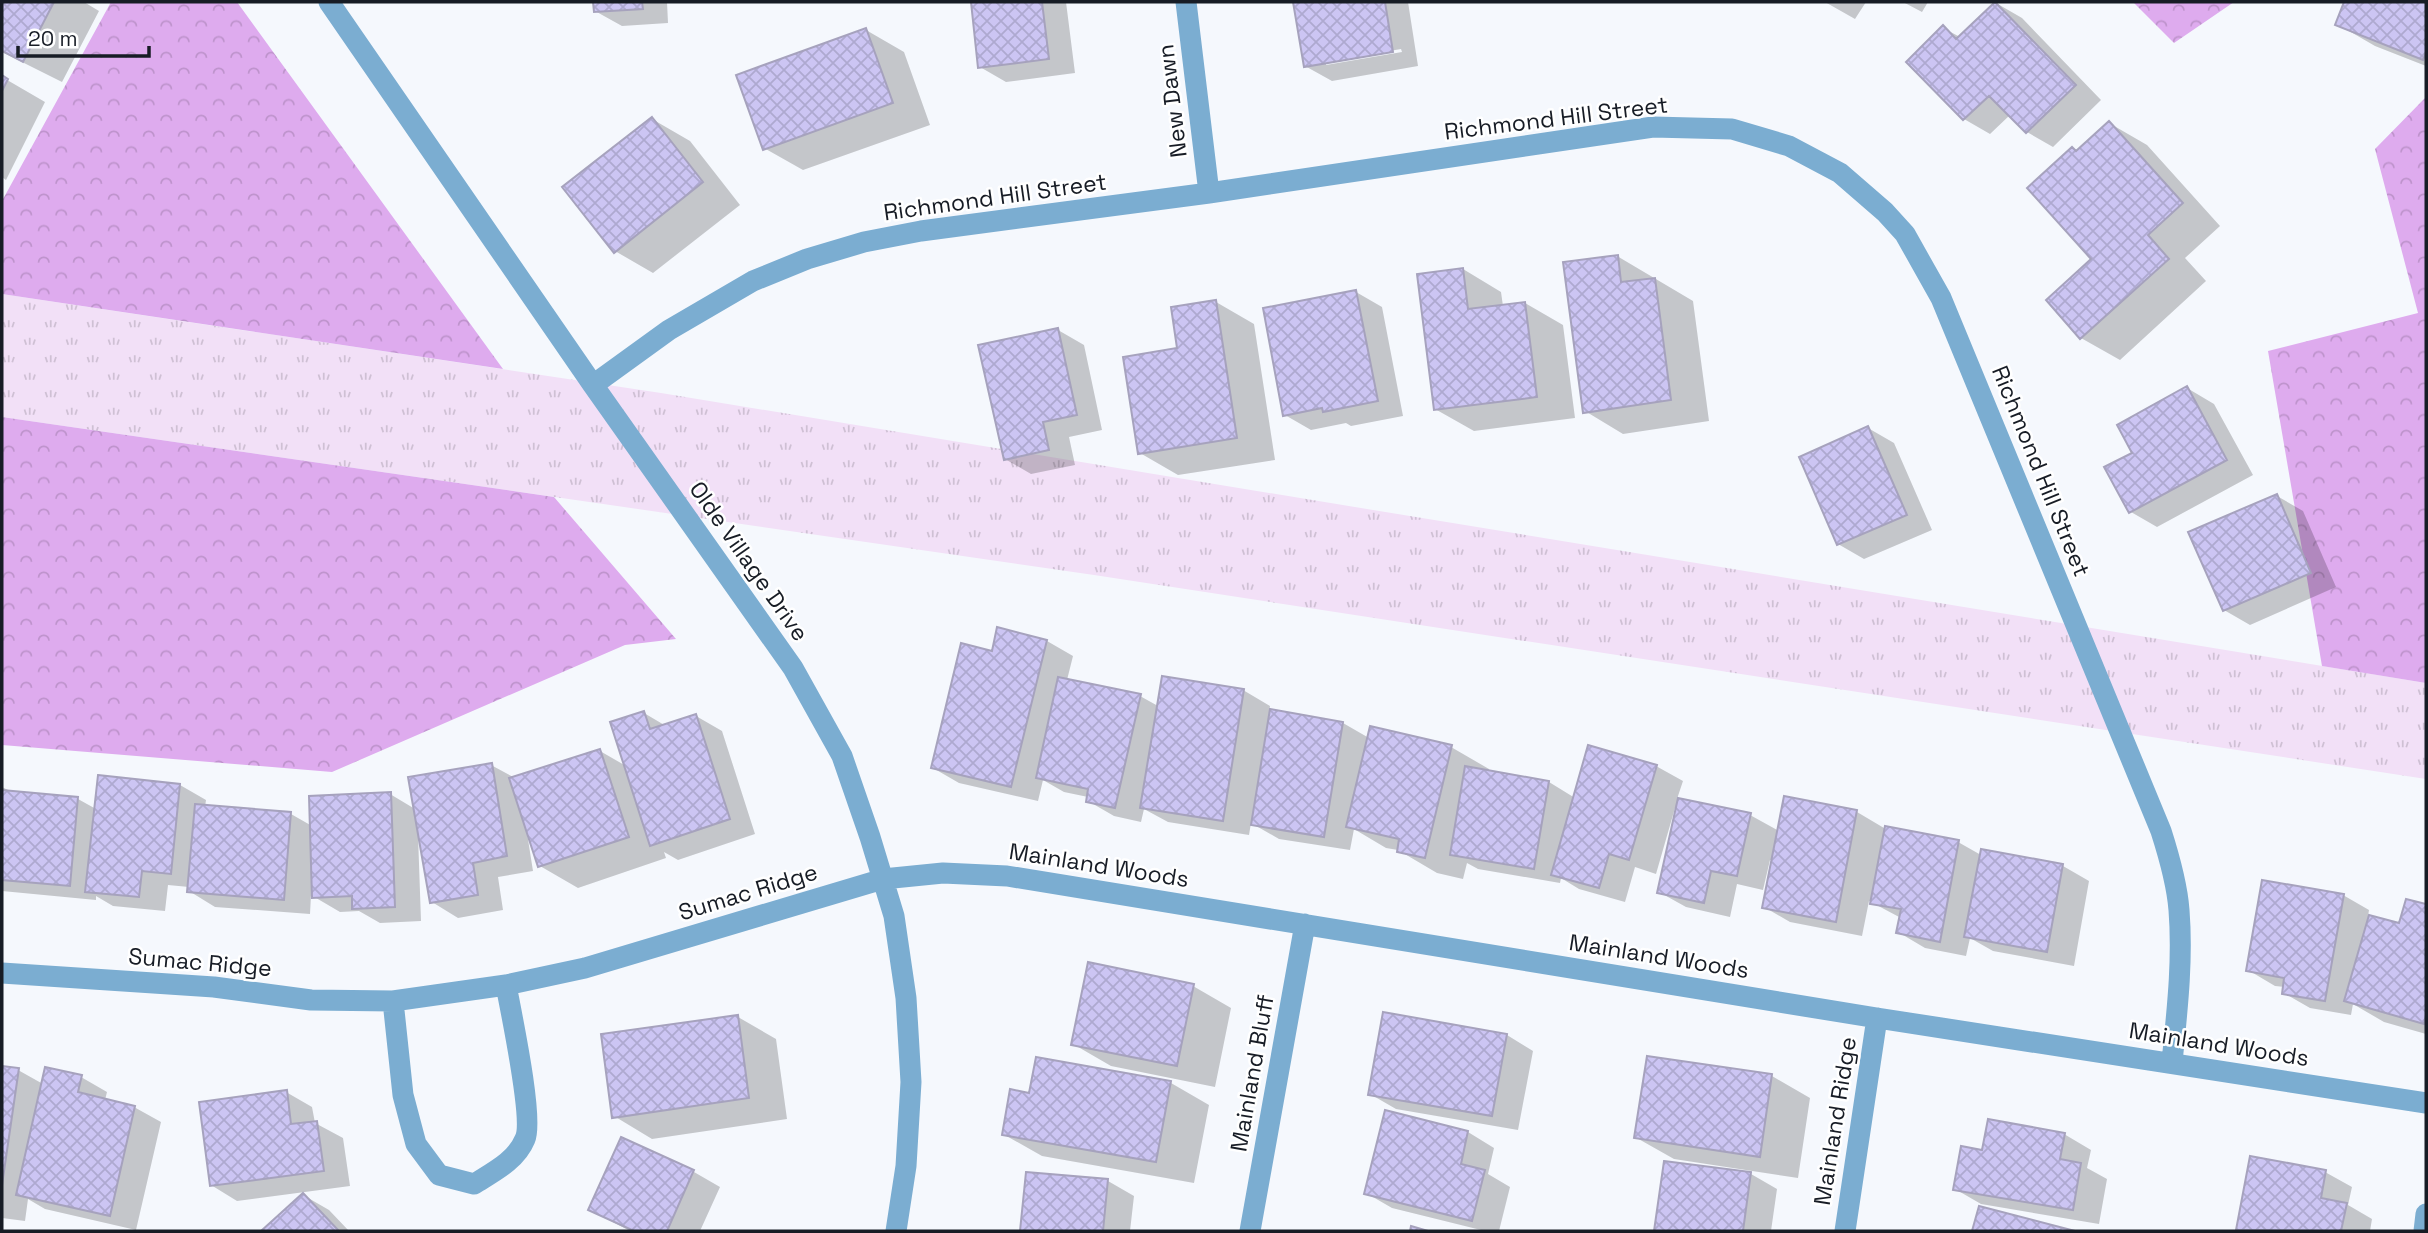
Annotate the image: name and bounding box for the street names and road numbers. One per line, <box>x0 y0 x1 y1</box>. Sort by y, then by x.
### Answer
street label: New Dawn <box>1150 43 1194 159</box>
street label: Richmond Hill Street <box>1443 89 1669 147</box>
street label: Richmond Hill Street <box>881 166 1109 228</box>
street label: Richmond Hill Street <box>1985 361 2097 581</box>
street label: Olde Village Drive <box>683 475 815 647</box>
street label: Mainland Woods <box>1007 836 1191 894</box>
street label: Sumac Ridge <box>675 857 821 927</box>
street label: Mainland Woods <box>1567 927 1751 985</box>
street label: Sumac Ridge <box>127 941 273 983</box>
street label: Mainland Bluff <box>1223 992 1281 1154</box>
street label: Mainland Woods <box>2127 1015 2311 1073</box>
street label: Mainland Ridge <box>1807 1035 1863 1207</box>

